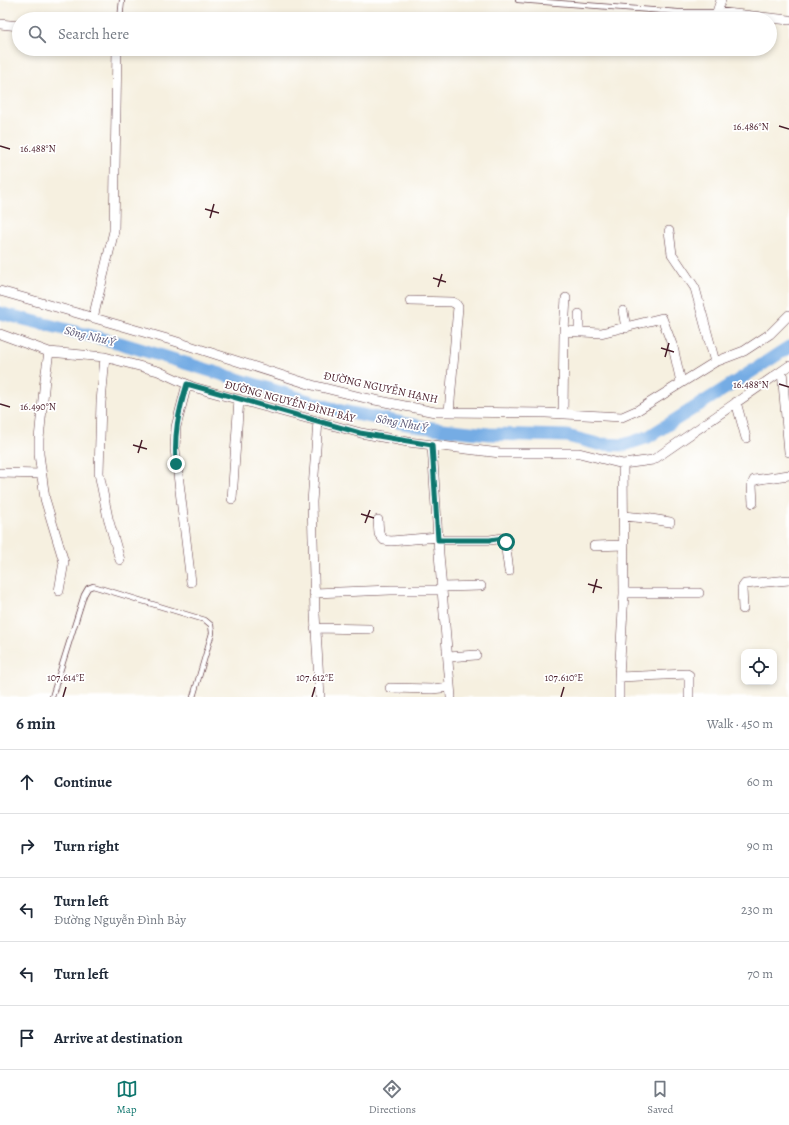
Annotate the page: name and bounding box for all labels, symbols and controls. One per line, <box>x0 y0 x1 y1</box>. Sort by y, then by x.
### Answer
search box <box>12 12 777 56</box>
icon: search <box>26 23 48 45</box>
text: Search here <box>58 24 129 44</box>
text: 16.486°N <box>733 120 769 133</box>
text: 16.488°N <box>20 142 56 155</box>
water label: Sông Như Ý <box>63 322 119 351</box>
street label: ĐƯỜNG NGUYỄN HẠNH <box>322 368 440 407</box>
street label: ĐƯỜNG NGUYỄN ĐÌNH BẢY <box>223 377 358 426</box>
text: 16.488°N <box>733 378 769 391</box>
text: 16.490°N <box>20 400 56 413</box>
water label: Sông Như Ý <box>375 410 431 436</box>
route end <box>167 455 185 473</box>
route start <box>497 533 515 551</box>
map controls <box>741 649 777 685</box>
button: locate <box>741 649 777 685</box>
text: 107.614°E <box>47 671 85 684</box>
text: 107.612°E <box>296 671 334 684</box>
text: 107.610°E <box>545 671 583 684</box>
text: 6 min <box>16 712 56 735</box>
text: Walk · 450 m <box>707 715 773 732</box>
icon: ahead <box>16 771 38 793</box>
text: Continue <box>54 772 112 792</box>
text: 60 m <box>747 773 773 790</box>
icon: right <box>16 835 38 857</box>
text: Turn right <box>54 836 119 856</box>
text: 90 m <box>747 837 773 854</box>
text: Turn left <box>54 891 109 911</box>
icon: left <box>16 899 38 921</box>
text: 230 m <box>741 901 773 918</box>
text: Đường Nguyễn Đình Bảy <box>54 911 186 928</box>
icon: left <box>16 963 38 985</box>
text: Turn left <box>54 964 109 984</box>
text: 70 m <box>747 965 773 982</box>
icon: arrive <box>16 1027 38 1049</box>
text: Arrive at destination <box>54 1028 183 1048</box>
tab: Map <box>116 1078 138 1117</box>
tab: Directions <box>369 1078 416 1117</box>
tab: Saved <box>647 1078 673 1117</box>

